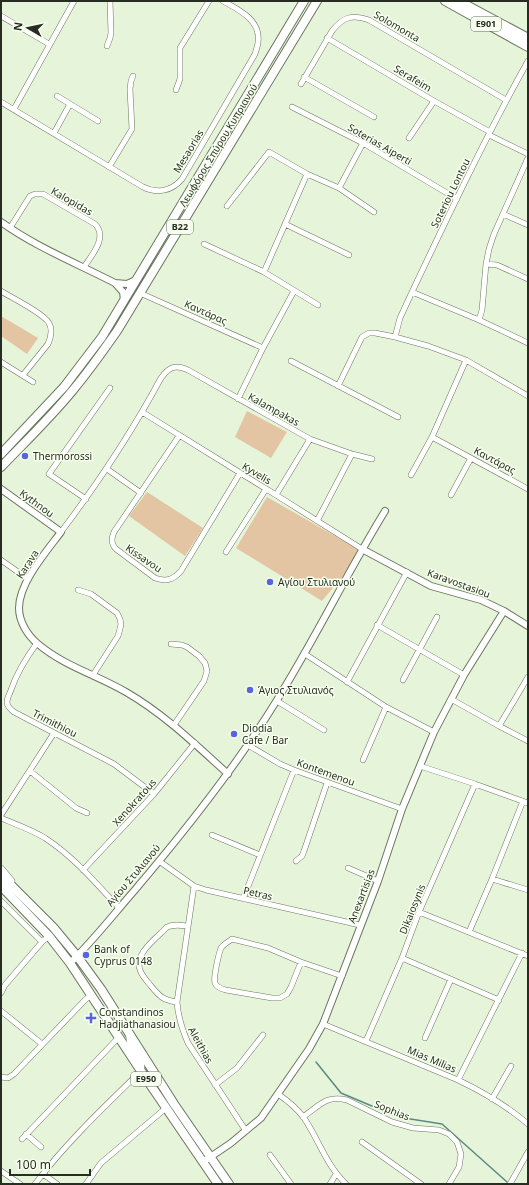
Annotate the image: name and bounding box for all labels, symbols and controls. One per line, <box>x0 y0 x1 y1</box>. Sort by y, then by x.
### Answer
street label: Solomonta <box>371 7 423 45</box>
north arrow <box>8 8 48 48</box>
road number: E901 <box>471 17 501 31</box>
text: N <box>10 21 26 32</box>
street label: Serafeim <box>392 61 434 95</box>
street label: Λεωφόρος Σπύρου Κυπριανού <box>176 81 260 209</box>
street label: Soterias Aiperti <box>345 120 415 168</box>
street label: Mesaorias <box>170 127 207 175</box>
street label: Soteriou Lontou <box>427 156 473 230</box>
street label: Kalopidas <box>49 184 95 219</box>
road number: B22 <box>167 220 193 234</box>
street label: Καντάρας <box>182 296 230 328</box>
street label: Kalampakas <box>246 389 302 429</box>
street label: Καντάρας <box>472 443 518 477</box>
place label: Thermorossi <box>33 449 92 463</box>
marker: Thermorossi <box>20 451 30 461</box>
street label: Kyvelis <box>240 459 274 487</box>
street label: Kythnou <box>17 486 57 520</box>
street label: Kissavou <box>123 541 165 575</box>
street label: Karava <box>12 547 42 581</box>
street label: Karavostasiou <box>426 565 492 601</box>
place label: Αγίου Στυλιανού <box>278 575 355 589</box>
marker: Αγίου Στυλιανού <box>265 577 275 587</box>
place label: Άγιος Στυλιανός <box>258 683 334 697</box>
marker: Άγιος Στυλιανός <box>245 685 255 695</box>
street label: Trimithiou <box>30 706 80 740</box>
place label: Diodia Cafe / Bar <box>242 721 288 747</box>
marker: Diodia Cafe / Bar <box>229 729 239 739</box>
street label: Kontemenou <box>295 755 357 789</box>
street label: Xenokratous <box>109 775 159 829</box>
street label: Αγίου Στυλιανού <box>103 841 163 909</box>
street label: Anexartisias <box>344 867 378 925</box>
street label: Dikaiosynis <box>396 882 428 936</box>
street label: Petras <box>242 883 274 903</box>
place label: Bank of Cyprus 0148 <box>94 942 152 968</box>
marker: Bank of Cyprus 0148 <box>81 950 91 960</box>
place label: Constandinos Hadjiathanasiou <box>99 1005 176 1031</box>
marker: Constandinos Hadjiathanasiou <box>86 1013 96 1023</box>
street label: Aleithias <box>185 1024 217 1066</box>
street label: Mias Milias <box>405 1042 459 1076</box>
road number: E950 <box>131 1072 161 1086</box>
street label: Sophias <box>372 1097 412 1123</box>
scale bar <box>10 1151 90 1177</box>
text: 100 m <box>16 1156 51 1173</box>

